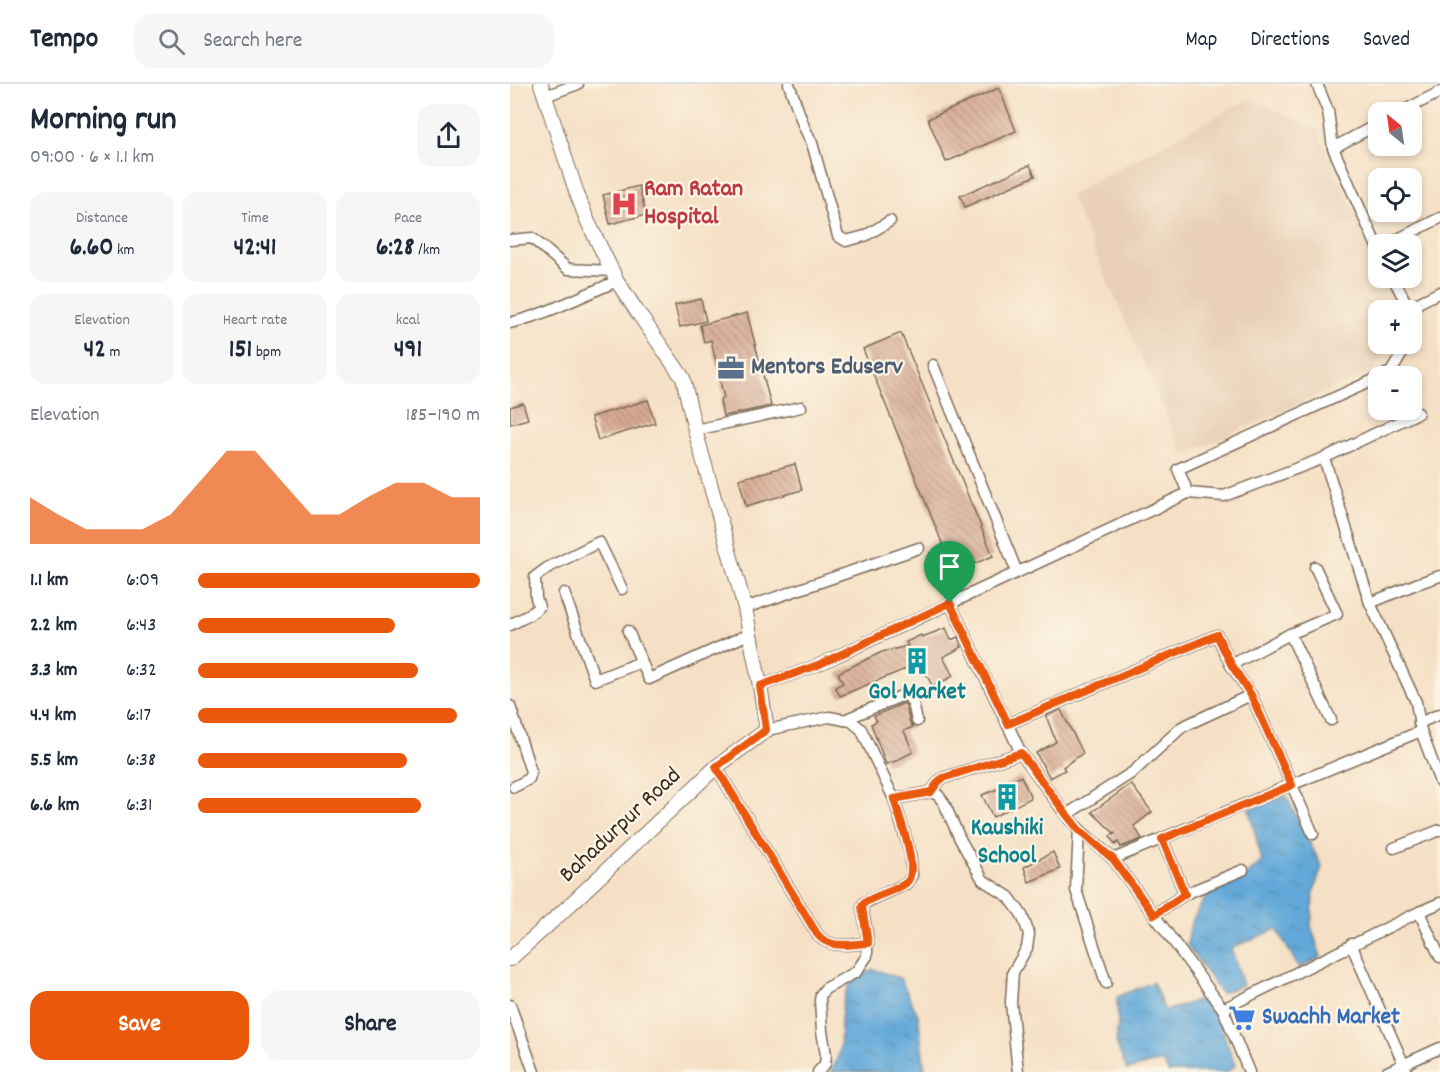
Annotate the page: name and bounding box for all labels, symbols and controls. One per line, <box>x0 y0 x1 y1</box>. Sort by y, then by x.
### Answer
search box <box>134 14 554 68</box>
text: Tempo <box>30 21 98 61</box>
icon: search <box>155 25 188 58</box>
text: Search here <box>203 26 303 57</box>
text: Map <box>1186 26 1217 56</box>
text: Directions <box>1250 26 1330 56</box>
text: Saved <box>1363 26 1410 56</box>
text: Morning run <box>30 98 177 145</box>
north arrow <box>1368 102 1422 156</box>
map controls <box>1368 102 1422 420</box>
button: share <box>417 104 480 167</box>
text: 09:00 · 6 × 1.1 km <box>30 144 154 172</box>
button: locate <box>1368 168 1422 222</box>
place label: Ram Ratan Hospital <box>644 173 743 235</box>
hospital icon: Ram Ratan Hospital <box>609 189 639 219</box>
text: Distance <box>76 207 128 230</box>
text: Time <box>241 207 269 230</box>
text: Pace <box>394 207 422 230</box>
text: 6.60 <box>69 230 113 267</box>
text: 42:41 <box>234 230 276 267</box>
text: 6:28 <box>376 230 415 267</box>
button: layers <box>1368 234 1422 288</box>
text: km <box>113 239 135 262</box>
text: /km <box>415 239 440 262</box>
button: + <box>1368 300 1422 354</box>
text: Elevation <box>74 309 130 332</box>
text: Heart rate <box>223 309 287 332</box>
text: kcal <box>396 309 420 332</box>
text: 42 <box>84 332 106 369</box>
text: 151 <box>229 332 252 369</box>
text: 491 <box>394 332 422 369</box>
text: m <box>106 341 120 364</box>
text: bpm <box>252 341 281 364</box>
place label: Mentors Eduserv <box>751 351 904 385</box>
office icon: Mentors Eduserv <box>716 353 746 383</box>
button: − <box>1368 366 1422 420</box>
text: Elevation <box>30 402 100 430</box>
text: 185–190 m <box>406 402 480 430</box>
pin <box>924 541 975 603</box>
icon: arrive <box>933 550 966 583</box>
text: 1.1 km <box>30 567 69 595</box>
text: 6:09 <box>126 567 159 595</box>
text: 2.2 km <box>30 612 77 640</box>
text: 6:43 <box>126 612 156 640</box>
building icon: Gol Market <box>902 646 932 676</box>
text: 3.3 km <box>30 657 78 685</box>
text: 6:32 <box>126 657 157 685</box>
place label: Gol Market <box>868 676 966 710</box>
text: 4.4 km <box>30 702 76 730</box>
text: 6:17 <box>126 702 151 730</box>
text: 5.5 km <box>30 747 78 775</box>
text: 6:38 <box>126 747 156 775</box>
street label: Bahadurpur Road <box>552 760 690 892</box>
building icon: Kaushiki School <box>992 782 1022 812</box>
text: 6.6 km <box>30 792 79 820</box>
text: 6:31 <box>126 792 152 820</box>
place label: Kaushiki School <box>971 812 1044 874</box>
button: Save <box>30 991 249 1060</box>
button: Share <box>261 991 480 1060</box>
place label: Swachh Market <box>1262 1001 1400 1035</box>
supermarket icon: Swachh Market <box>1227 1003 1257 1033</box>

